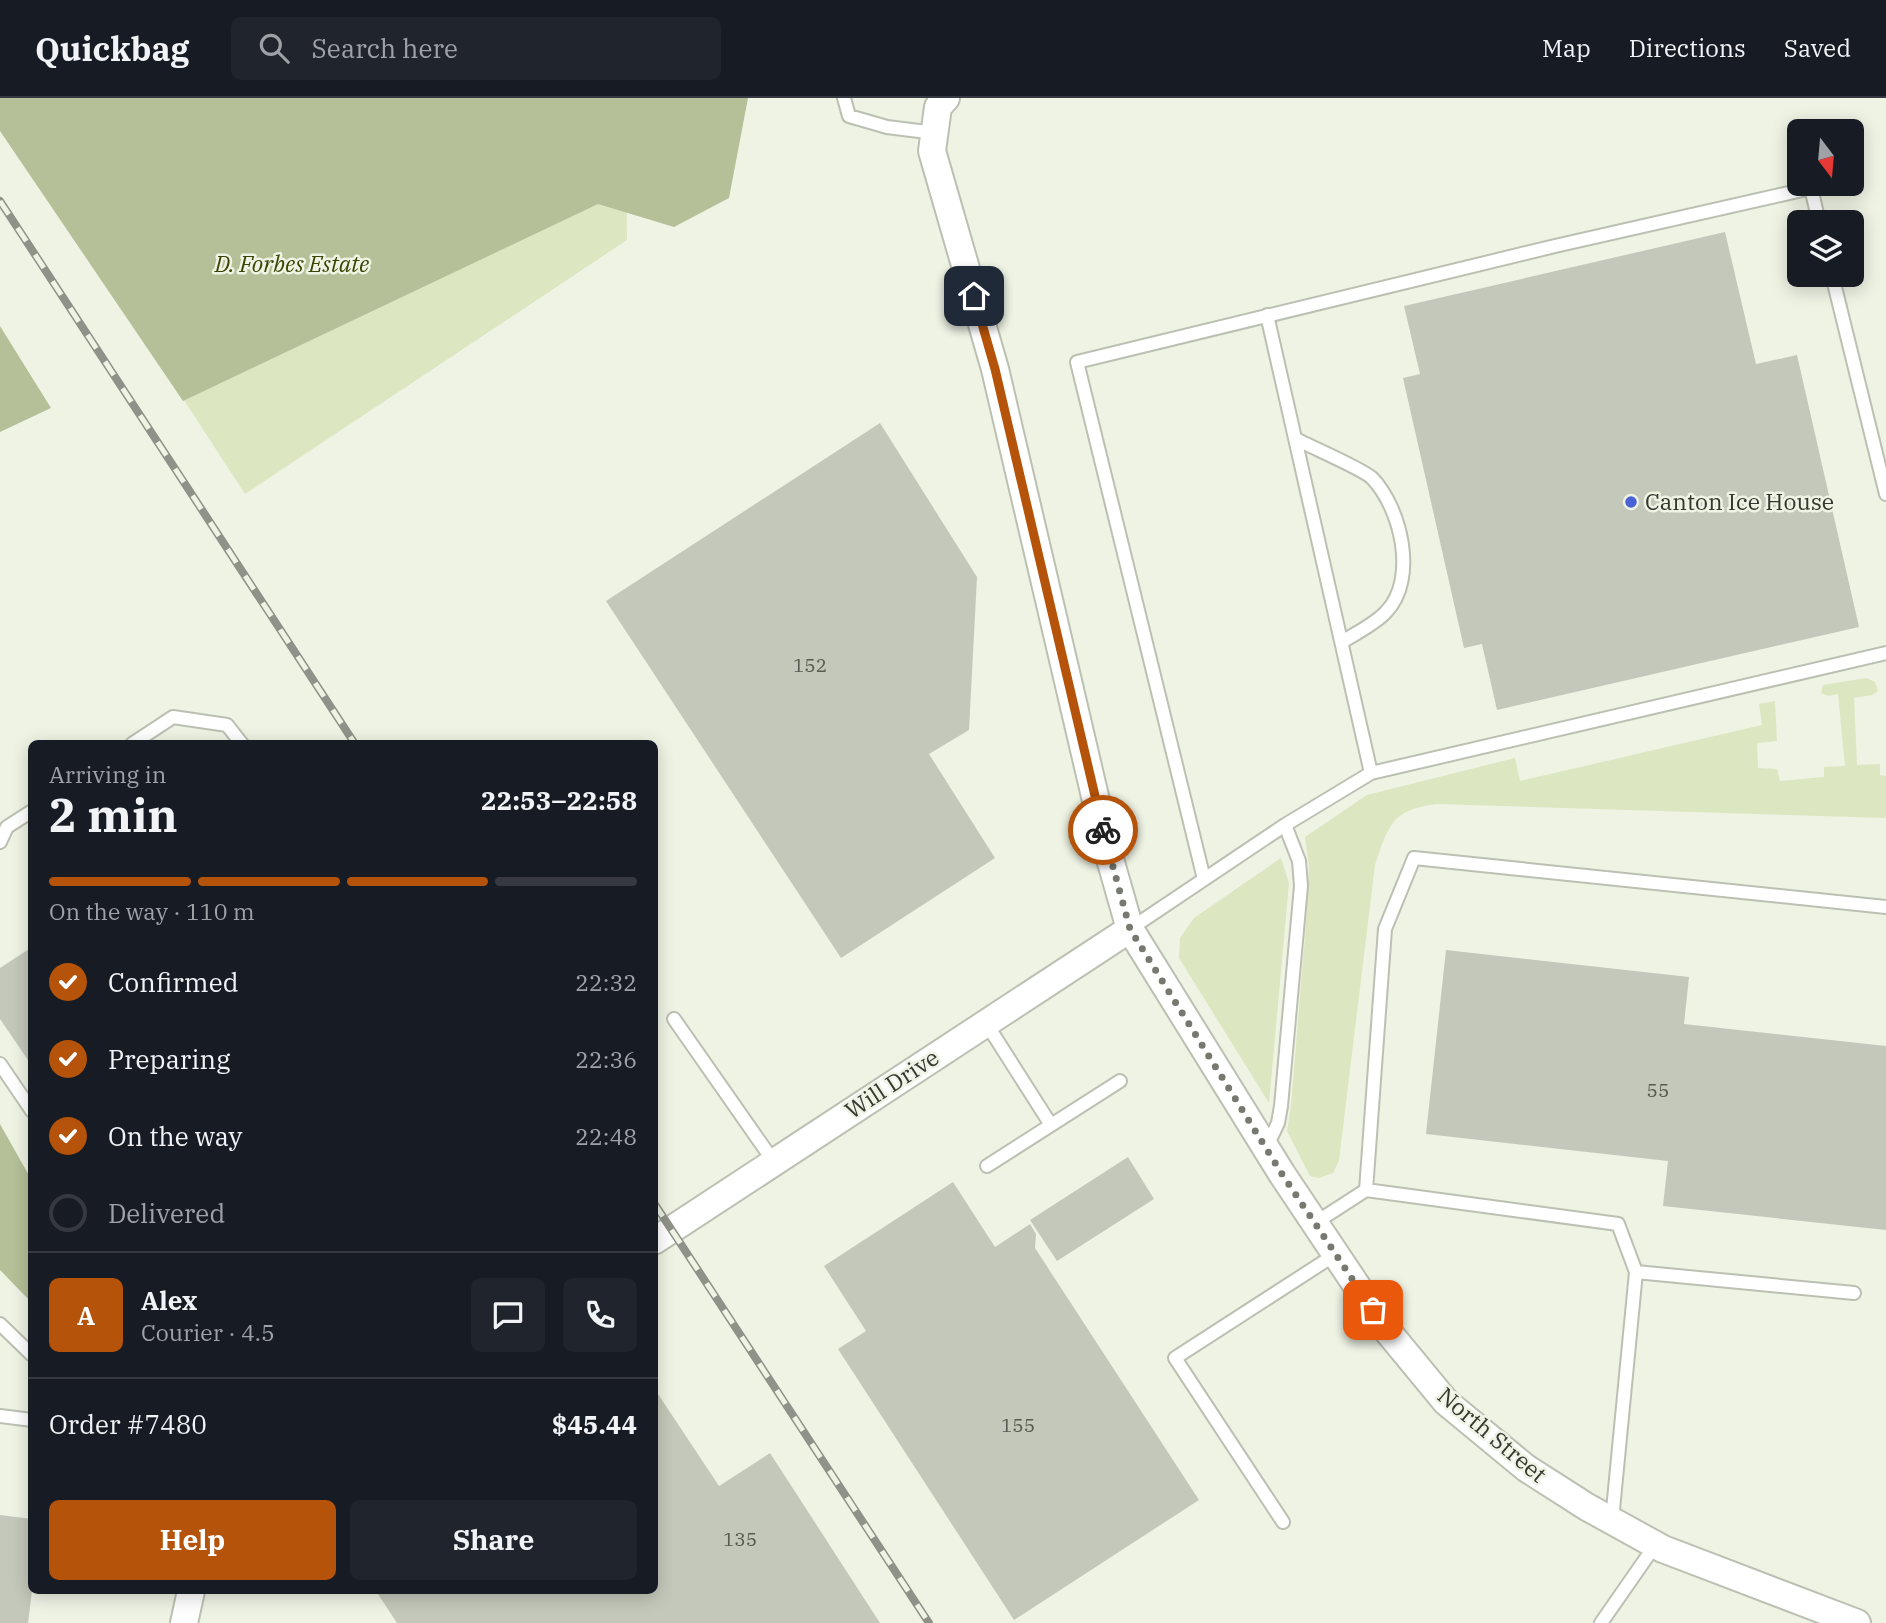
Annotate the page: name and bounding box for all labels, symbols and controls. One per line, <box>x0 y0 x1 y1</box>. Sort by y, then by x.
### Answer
search box <box>231 17 721 80</box>
text: Quickbag <box>35 27 189 70</box>
icon: search <box>255 29 293 67</box>
text: Search here <box>311 31 458 65</box>
text: Map <box>1542 32 1591 64</box>
text: Directions <box>1629 32 1746 64</box>
text: Saved <box>1784 32 1851 64</box>
north arrow <box>1787 119 1864 196</box>
map controls <box>1787 119 1864 287</box>
button: layers <box>1787 210 1864 287</box>
park label: D. Forbes Estate <box>214 248 369 278</box>
pin <box>944 266 1004 326</box>
icon: home <box>955 277 993 315</box>
place label: Canton Ice House <box>1645 486 1834 516</box>
marker: Canton Ice House <box>1623 494 1639 510</box>
house number: 152 <box>793 653 827 677</box>
text: Arriving in <box>49 759 166 789</box>
text: 22:53–22:58 <box>481 783 637 817</box>
text: 2 min <box>49 785 178 845</box>
courier <box>1068 795 1138 865</box>
icon: bike <box>1084 811 1122 849</box>
text: On the way · 110 m <box>49 896 255 926</box>
icon: check <box>49 963 87 1001</box>
text: Confirmed <box>108 965 239 999</box>
text: 22:32 <box>575 967 637 997</box>
icon: check <box>49 1040 87 1078</box>
text: Preparing <box>108 1042 230 1076</box>
street label: Will Drive <box>839 1042 944 1125</box>
text: 22:36 <box>575 1044 637 1074</box>
house number: 55 <box>1647 1078 1669 1102</box>
icon: check <box>49 1117 87 1155</box>
text: On the way <box>108 1119 242 1153</box>
text: 22:48 <box>575 1121 637 1151</box>
text: Delivered <box>108 1196 225 1230</box>
button: chat <box>471 1278 545 1352</box>
button: phone <box>563 1278 637 1352</box>
pin <box>1343 1280 1403 1340</box>
text: Alex <box>141 1283 197 1317</box>
icon: bag <box>1354 1291 1392 1329</box>
text: A <box>77 1298 95 1332</box>
text: Courier · 4.5 <box>141 1317 275 1347</box>
street label: North Street <box>1432 1380 1553 1489</box>
text: Order #7480 <box>49 1407 207 1441</box>
text: $45.44 <box>552 1407 637 1441</box>
house number: 155 <box>1001 1413 1035 1437</box>
button: Help <box>49 1500 336 1580</box>
button: Share <box>350 1500 637 1580</box>
house number: 135 <box>723 1527 757 1551</box>

